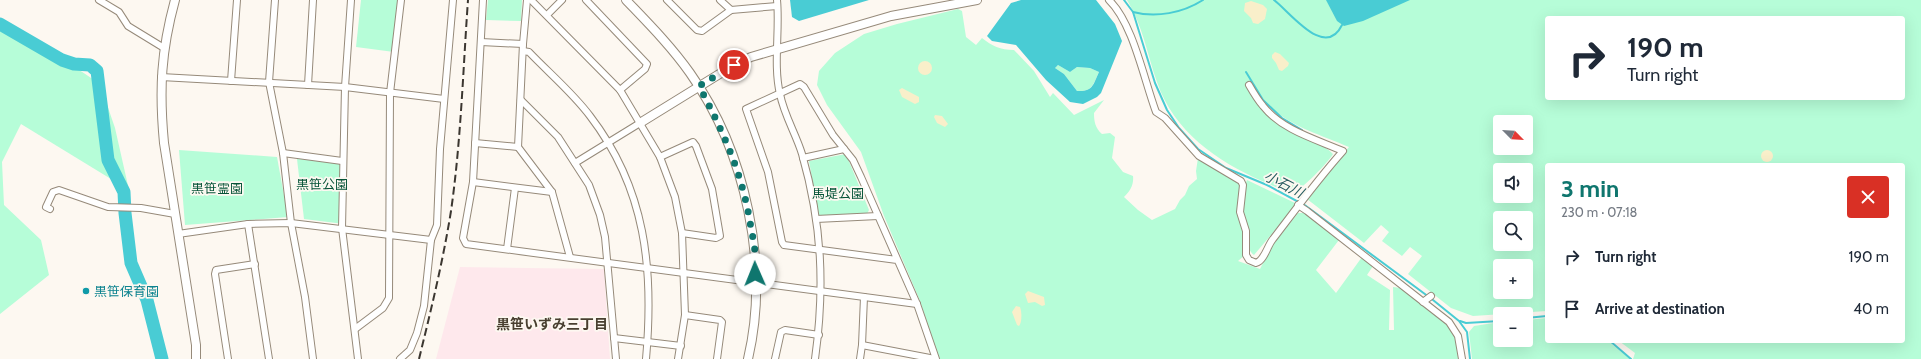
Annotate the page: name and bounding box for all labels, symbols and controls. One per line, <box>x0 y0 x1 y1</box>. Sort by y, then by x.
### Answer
text: 190 m <box>1627 30 1703 64</box>
icon: right <box>1561 32 1613 84</box>
pin <box>717 48 751 82</box>
icon: arrive <box>723 54 745 76</box>
text: Turn right <box>1627 64 1698 86</box>
north arrow <box>1493 115 1533 155</box>
map controls <box>1493 115 1533 347</box>
button: sound <box>1493 163 1533 203</box>
water label: 小石川 <box>1261 166 1309 202</box>
text: 3 min <box>1561 174 1619 203</box>
park label: 黒笹公園 <box>296 176 348 192</box>
button: close <box>1847 176 1889 218</box>
park label: 黒笹霊園 <box>191 180 243 196</box>
park label: 馬堤公園 <box>812 185 864 201</box>
text: 230 m · 07:18 <box>1561 204 1637 220</box>
button: search <box>1493 211 1533 251</box>
icon: right <box>1561 246 1583 268</box>
text: Turn right <box>1595 248 1656 266</box>
text: 190 m <box>1849 248 1889 266</box>
position arrow <box>734 253 776 295</box>
button: + <box>1493 259 1533 299</box>
place label: 黒笹保育園 <box>94 283 159 299</box>
marker: 黒笹保育園 <box>81 286 91 296</box>
icon: arrive <box>1561 298 1583 320</box>
text: Arrive at destination <box>1595 300 1725 318</box>
text: 40 m <box>1853 300 1889 318</box>
button: − <box>1493 307 1533 347</box>
district label: 黒笹いずみ三丁目 <box>496 315 608 333</box>

